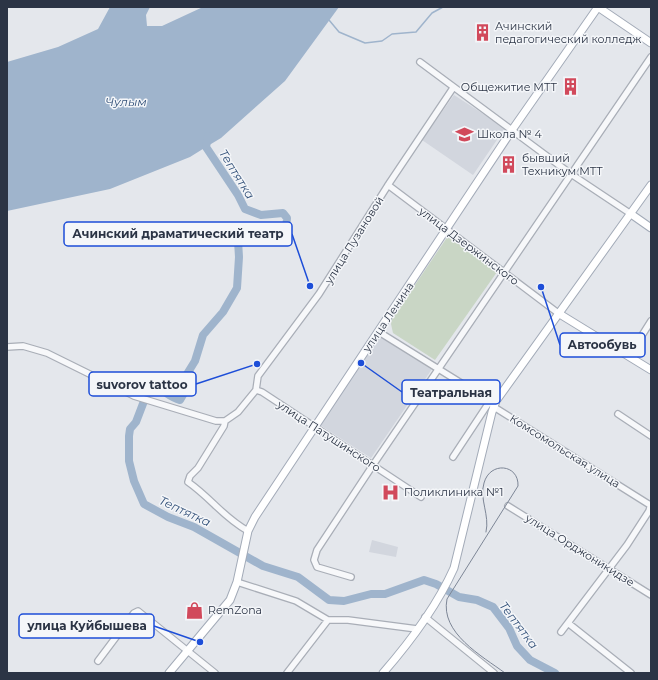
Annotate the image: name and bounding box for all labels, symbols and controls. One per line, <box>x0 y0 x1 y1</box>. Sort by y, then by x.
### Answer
place label: Ачинский педагогический колледж <box>495 19 641 46</box>
building icon: Ачинский педагогический колледж <box>472 22 492 42</box>
building icon: Общежитие МТТ <box>560 77 580 97</box>
place label: Общежитие МТТ <box>461 80 558 94</box>
water label: Чулым <box>105 94 147 109</box>
school or university icon: Школа № 4 <box>454 124 474 144</box>
place label: Школа № 4 <box>477 127 543 141</box>
water label: Тептятка <box>216 147 258 201</box>
place label: бывший Техникум МТТ <box>522 151 603 178</box>
building icon: бывший Техникум МТТ <box>499 154 519 174</box>
street label: улица Пузановой <box>321 194 387 287</box>
street label: улица Дзержинского <box>416 203 522 288</box>
callout: Ачинский драматический театр <box>64 222 292 246</box>
text: Ачинский драматический театр <box>72 226 284 241</box>
street label: улица Ленина <box>359 279 417 356</box>
callout: Автообувь <box>560 333 645 357</box>
text: Автообувь <box>568 337 636 352</box>
callout: suvorov tattoo <box>89 372 196 396</box>
text: suvorov tattoo <box>96 377 188 392</box>
callout: Театральная <box>402 380 500 404</box>
text: Театральная <box>410 385 492 400</box>
street label: улица Патушинского <box>274 397 383 475</box>
street label: Комсомольская улица <box>507 411 623 491</box>
hospital icon: Поликлиника №1 <box>381 482 401 502</box>
place label: Поликлиника №1 <box>404 485 504 499</box>
water label: Тептятка <box>157 492 213 530</box>
street label: улица Орджоникидзе <box>522 510 637 589</box>
water label: Тептятка <box>496 598 542 652</box>
shop icon: RemZona <box>185 600 205 620</box>
place label: RemZona <box>208 603 262 617</box>
callout: улица Куйбышева <box>19 614 154 638</box>
text: улица Куйбышева <box>26 618 147 633</box>

